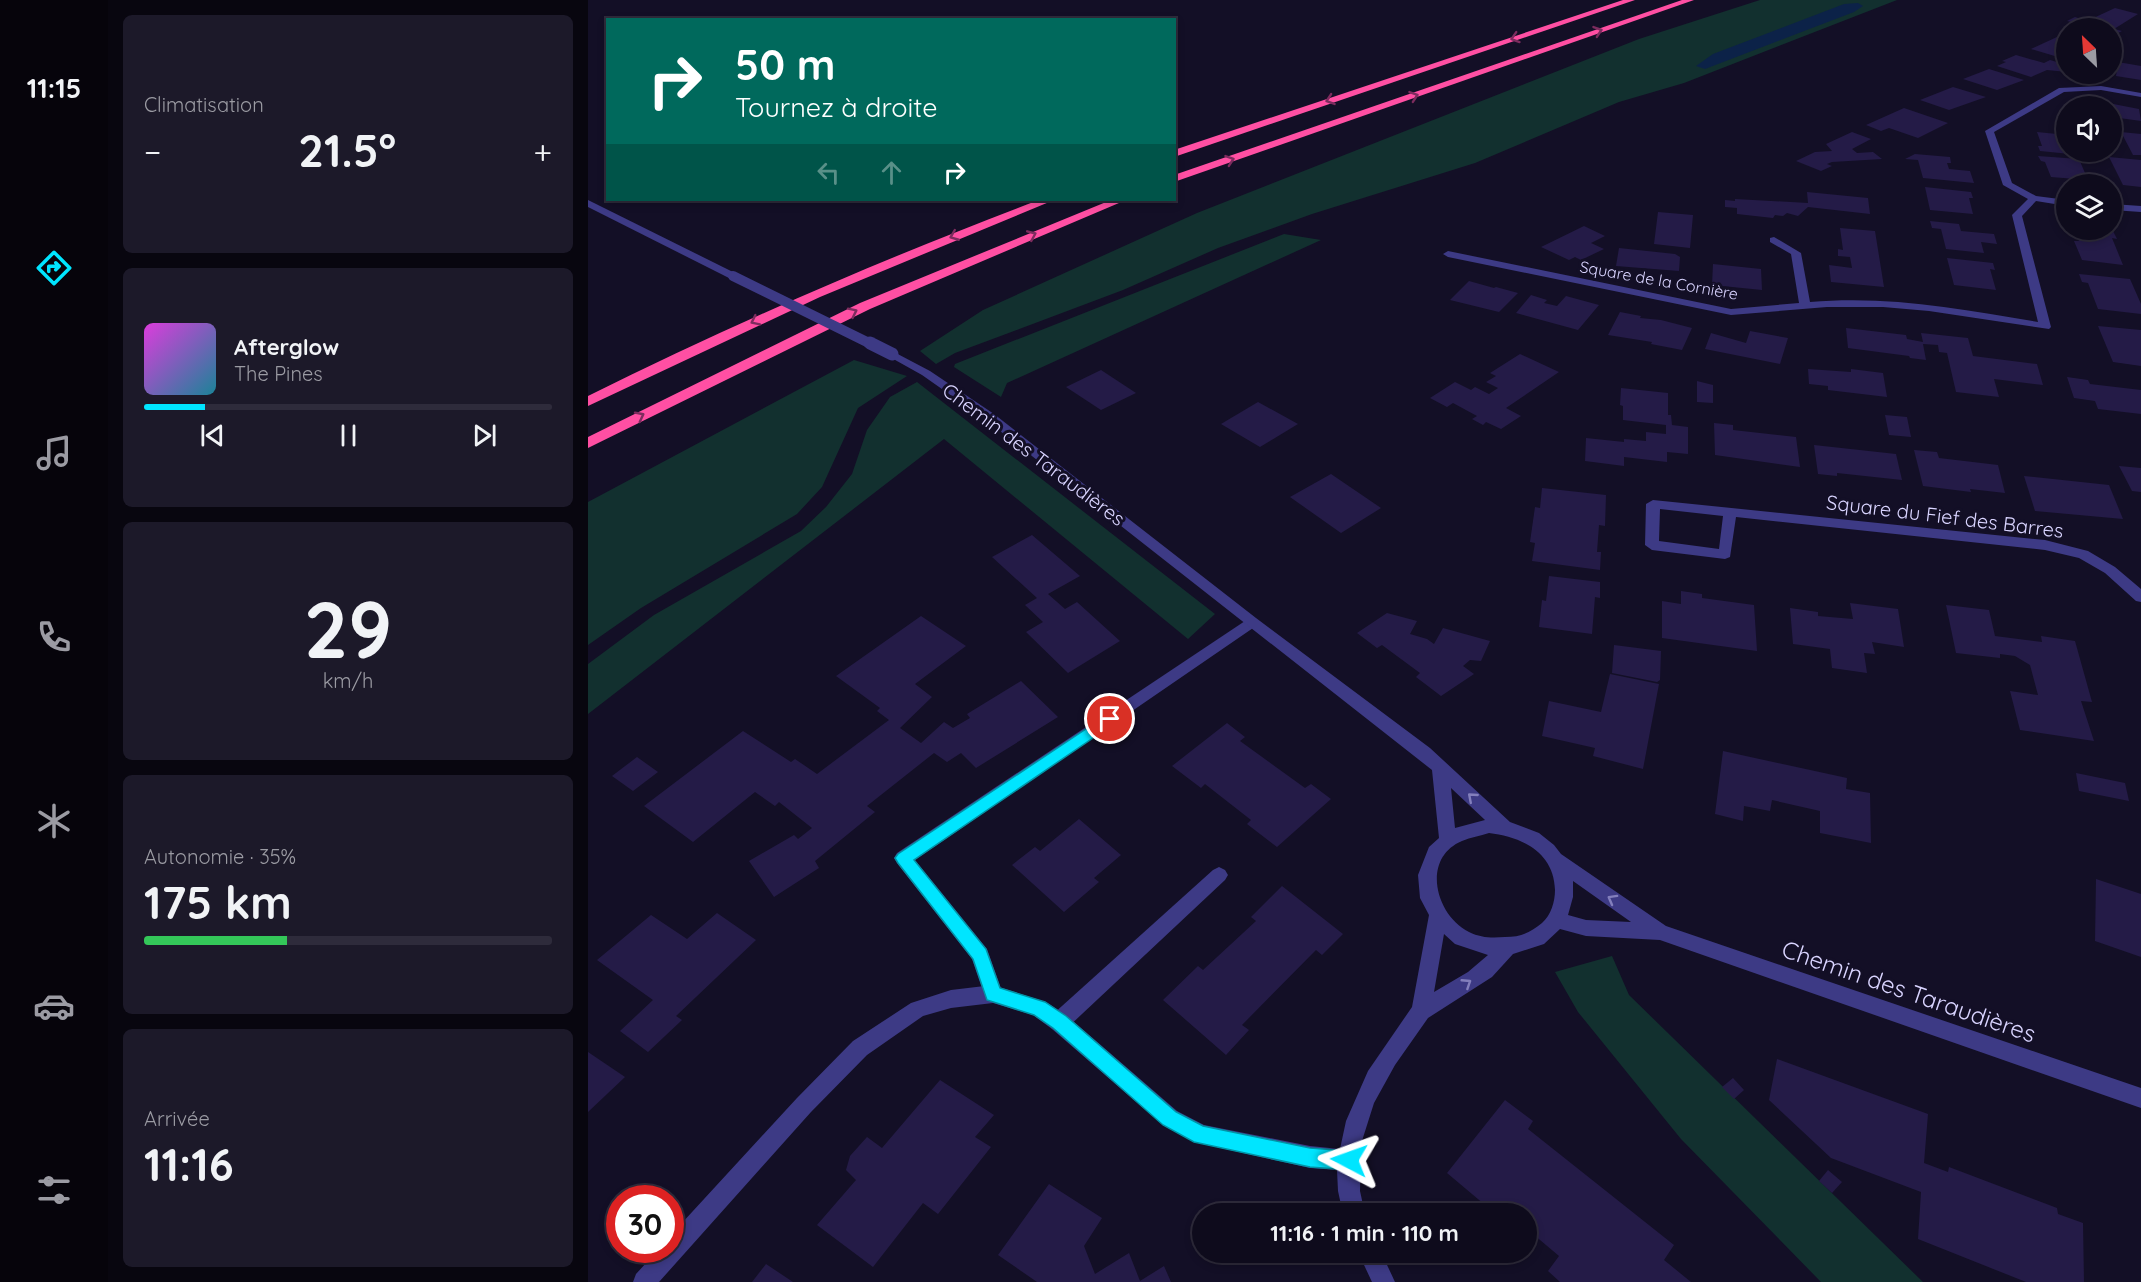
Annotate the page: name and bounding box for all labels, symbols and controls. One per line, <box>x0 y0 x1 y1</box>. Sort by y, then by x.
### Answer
north arrow <box>2056 18 2122 84</box>
map controls <box>2056 18 2122 240</box>
one-way arrow <box>1592 26 1603 39</box>
one-way arrow <box>1510 31 1521 44</box>
text: 50 m <box>735 38 835 91</box>
icon: right <box>636 42 714 120</box>
text: 11:15 <box>27 71 81 105</box>
text: Tournez à droite <box>735 90 938 124</box>
one-way arrow <box>1408 90 1419 103</box>
text: Climatisation <box>144 92 264 117</box>
one-way arrow <box>1325 93 1336 105</box>
button: sound <box>2056 96 2122 162</box>
text: 21.5° <box>298 122 396 178</box>
text: − <box>144 131 161 172</box>
text: + <box>533 131 552 172</box>
one-way arrow <box>1224 155 1235 168</box>
icon: left <box>812 156 845 189</box>
icon: ahead <box>875 156 908 189</box>
icon: right <box>938 156 971 189</box>
button: layers <box>2056 174 2122 240</box>
one-way arrow <box>949 229 960 241</box>
one-way arrow <box>1026 230 1037 242</box>
icon: directions <box>33 247 75 289</box>
street label: Square de la Cornière <box>1578 256 1740 304</box>
one-way arrow <box>846 307 857 319</box>
one-way arrow <box>751 314 762 325</box>
text: Afterglow <box>234 333 339 361</box>
text: The Pines <box>234 361 323 386</box>
street label: Chemin des Taraudières <box>938 377 1130 531</box>
one-way arrow <box>634 412 644 423</box>
icon: previous <box>196 419 229 452</box>
icon: pause <box>332 419 365 452</box>
icon: next <box>468 419 501 452</box>
icon: music <box>33 432 75 474</box>
street label: Square du Fief des Barres <box>1825 489 2065 543</box>
text: 29 <box>304 580 392 678</box>
icon: phone <box>33 616 75 658</box>
text: km/h <box>323 668 373 693</box>
pin <box>1084 693 1135 744</box>
icon: arrive <box>1093 702 1126 735</box>
one-way arrow <box>1468 794 1479 805</box>
icon: climate <box>33 800 75 842</box>
text: Autonomie · 35% <box>144 844 296 869</box>
text: 175 km <box>144 874 292 930</box>
one-way arrow <box>1608 895 1618 906</box>
street label: Chemin des Taraudières <box>1778 933 2040 1049</box>
one-way arrow <box>1461 979 1471 991</box>
icon: car <box>33 985 75 1027</box>
text: Arrivée <box>144 1106 210 1131</box>
position arrow <box>1317 1128 1381 1192</box>
text: 11:16 <box>144 1136 234 1192</box>
icon: filters <box>33 1169 75 1211</box>
speed limit sign: 30 <box>606 1185 684 1263</box>
text: 11:16 · 1 min · 110 m <box>1270 1219 1459 1247</box>

